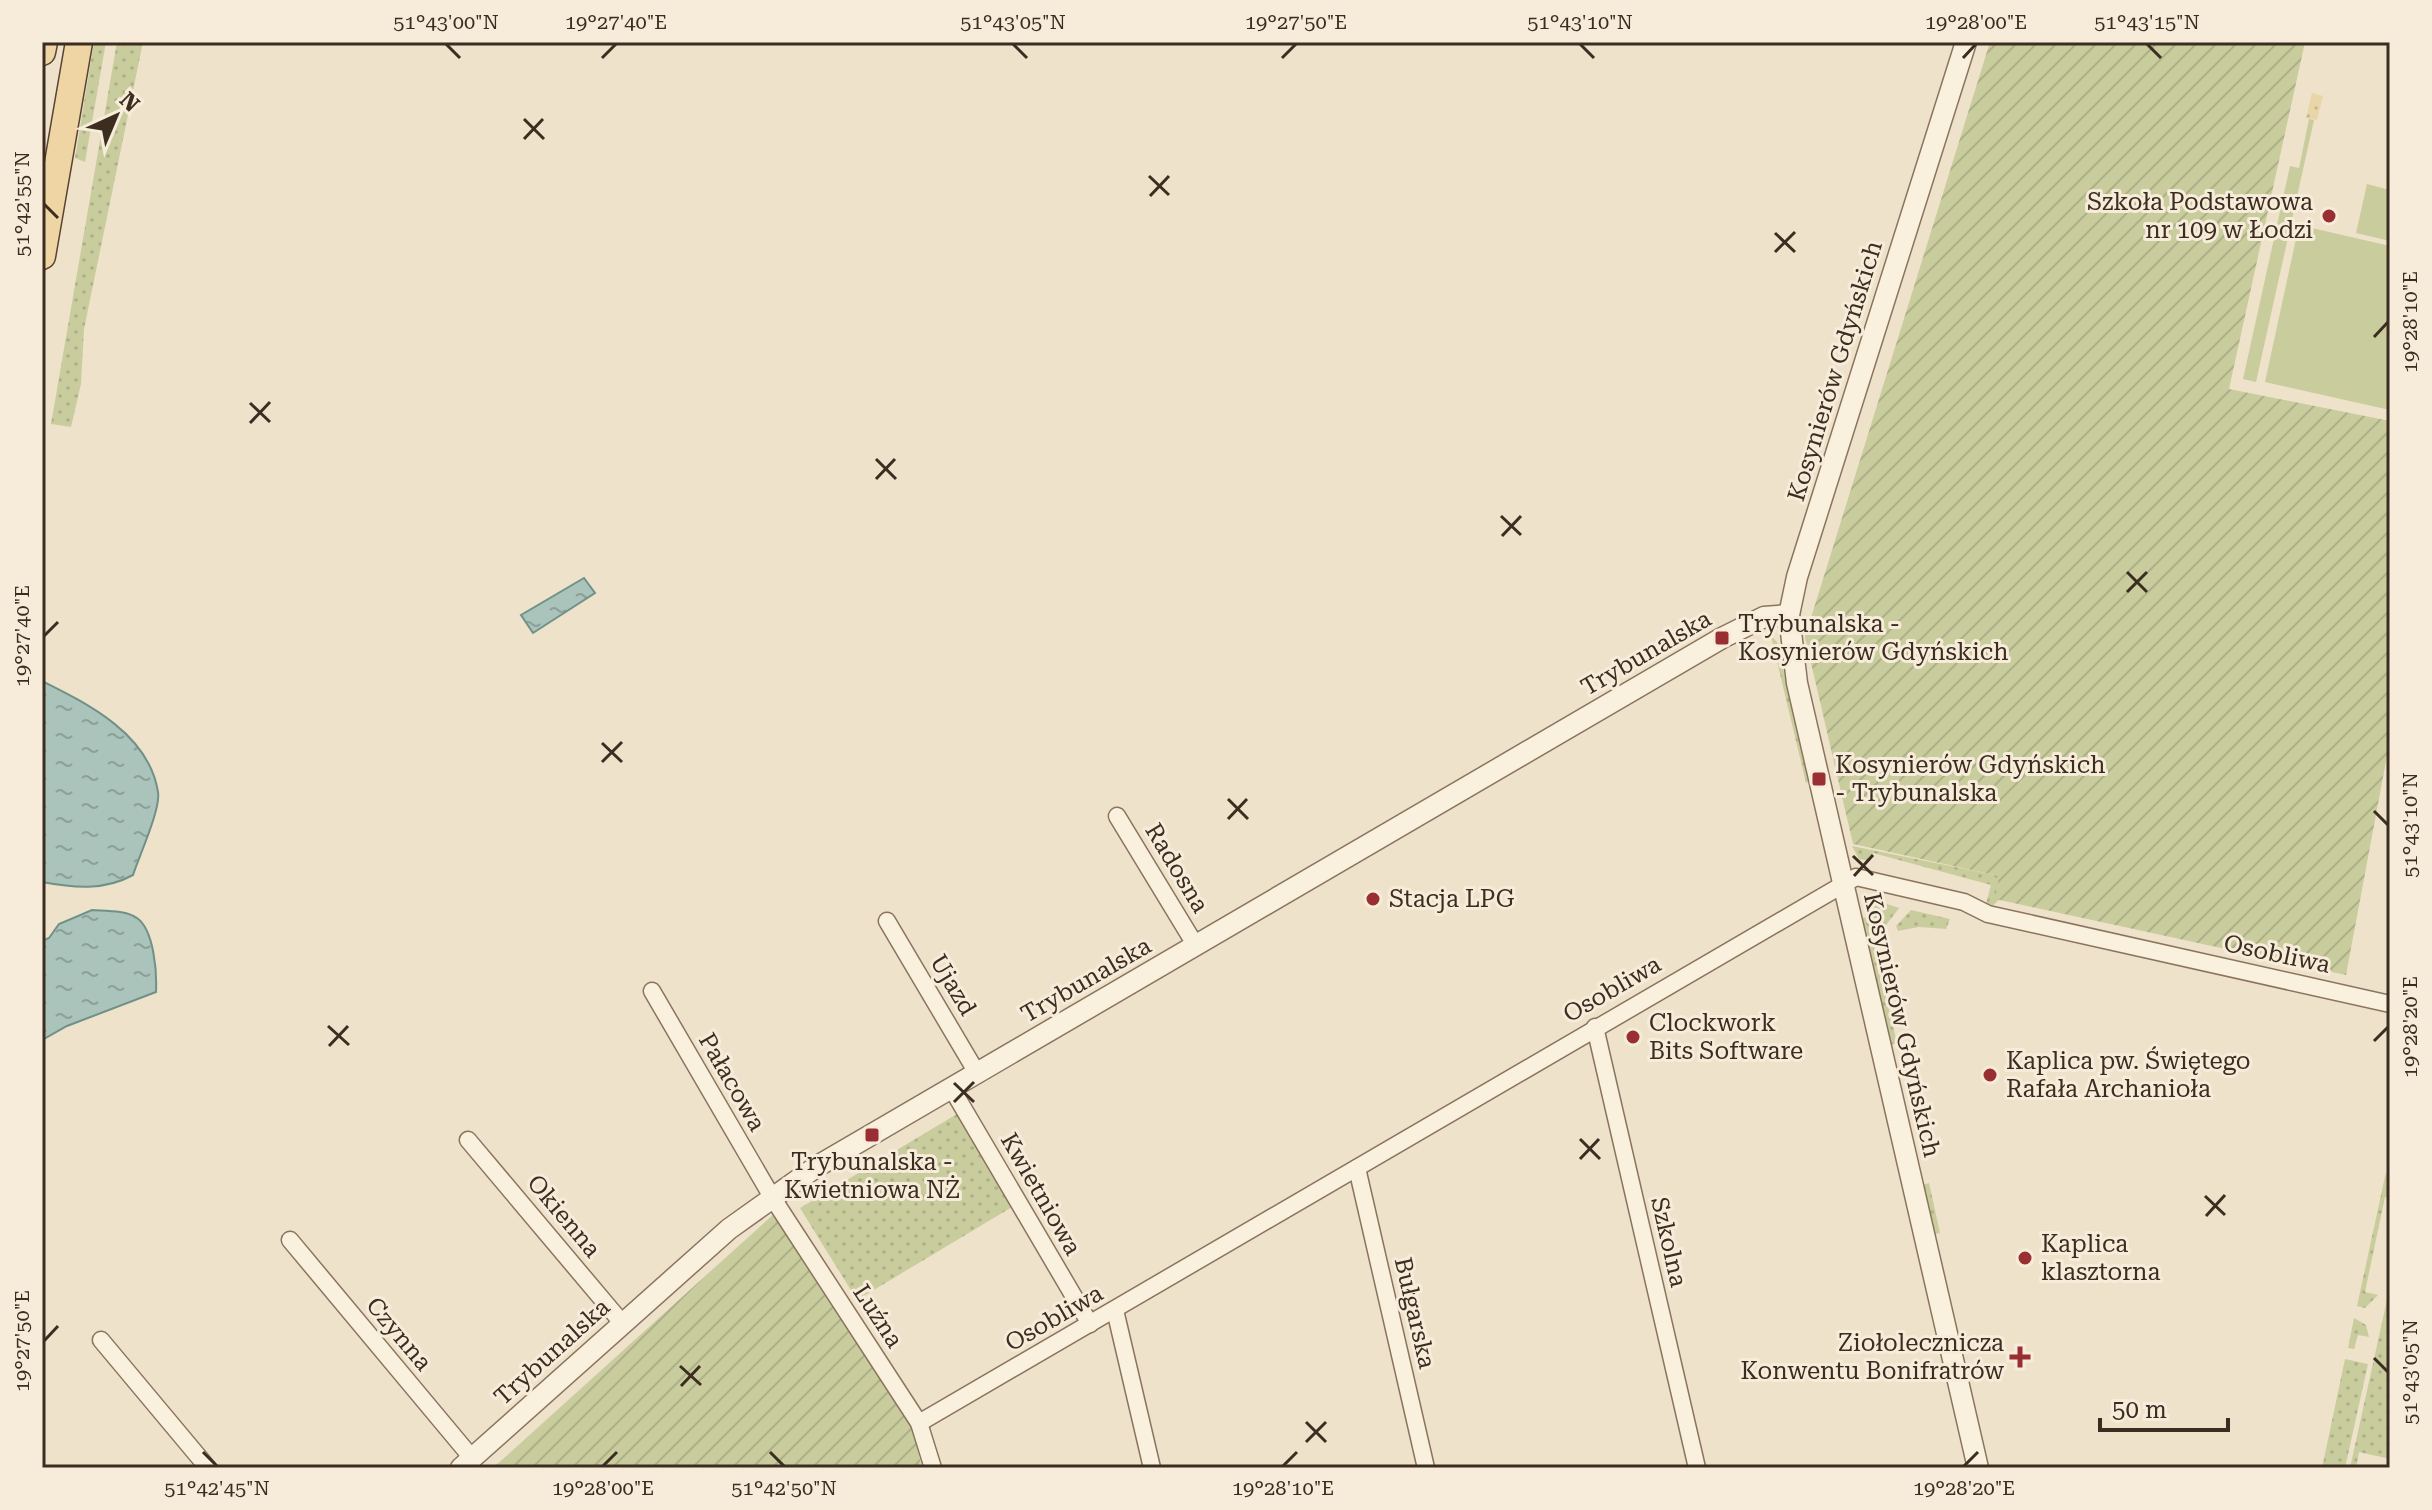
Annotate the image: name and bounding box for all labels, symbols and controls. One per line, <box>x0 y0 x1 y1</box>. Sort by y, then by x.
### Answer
text: 51°43'00"N <box>393 10 499 34</box>
text: 19°27'40"E <box>565 10 667 34</box>
text: 51°43'05"N <box>960 10 1066 34</box>
text: 19°27'50"E <box>1245 10 1347 34</box>
text: 51°43'10"N <box>1527 10 1633 34</box>
text: 19°28'00"E <box>1925 10 2027 34</box>
text: 51°43'15"N <box>2094 10 2200 34</box>
north arrow <box>76 76 156 156</box>
text: N <box>115 87 144 117</box>
text: 51°42'55"N <box>10 151 34 257</box>
place label: Szkoła Podstawowa nr 109 w Łodzi <box>2087 188 2313 244</box>
marker: Szkoła Podstawowa nr 109 w Łodzi <box>2320 207 2338 225</box>
street label: Kosynierów Gdyńskich <box>1782 238 1888 504</box>
text: 19°28'10"E <box>2398 271 2422 373</box>
text: 19°27'40"E <box>10 585 34 687</box>
street label: Trybunalska <box>1576 605 1716 701</box>
place label: Trybunalska - Kosynierów Gdyńskich <box>1738 610 2009 666</box>
marker: Trybunalska - Kosynierów Gdyńskich <box>1713 629 1731 647</box>
place label: Kosynierów Gdyńskich - Trybunalska <box>1835 751 2106 807</box>
marker: Kosynierów Gdyńskich - Trybunalska <box>1810 770 1828 788</box>
text: 51°43'10"N <box>2398 772 2422 878</box>
street label: Radosna <box>1139 818 1215 918</box>
place label: Stacja LPG <box>1389 885 1515 913</box>
marker: Stacja LPG <box>1364 890 1382 908</box>
street label: Kosynierów Gdyńskich <box>1858 890 1946 1160</box>
street label: Osobliwa <box>2221 929 2333 979</box>
street label: Trybunalska <box>1016 932 1156 1028</box>
street label: Ujazd <box>924 949 982 1021</box>
street label: Osobliwa <box>1558 950 1666 1028</box>
text: 19°28'20"E <box>2398 976 2422 1078</box>
place label: Clockwork Bits Software <box>1649 1009 1803 1065</box>
street label: Pałacowa <box>693 1028 771 1136</box>
marker: Clockwork Bits Software <box>1624 1028 1642 1046</box>
place label: Kaplica pw. Świętego Rafała Archanioła <box>2006 1046 2250 1103</box>
marker: Kaplica pw. Świętego Rafała Archanioła <box>1981 1066 1999 1084</box>
marker: Trybunalska - Kwietniowa NŻ <box>863 1126 881 1144</box>
street label: Kwietniowa <box>995 1128 1087 1260</box>
place label: Trybunalska - Kwietniowa NŻ <box>784 1148 960 1204</box>
street label: Okienna <box>521 1169 607 1263</box>
street label: Szkolna <box>1645 1194 1693 1290</box>
place label: Kaplica klasztorna <box>2041 1230 2161 1286</box>
marker: Kaplica klasztorna <box>2016 1249 2034 1267</box>
street label: Bułgarska <box>1389 1255 1441 1371</box>
street label: Luźna <box>847 1279 909 1353</box>
street label: Osobliwa <box>1000 1279 1108 1357</box>
text: 19°27'50"E <box>10 1290 34 1392</box>
street label: Czynna <box>360 1292 438 1376</box>
street label: Trybunalska <box>489 1293 615 1411</box>
text: 51°43'05"N <box>2398 1319 2422 1425</box>
place label: Ziołolecznicza Konwentu Bonifratrów <box>1741 1329 2004 1385</box>
marker: Ziołolecznicza Konwentu Bonifratrów <box>2011 1348 2029 1366</box>
scale bar <box>2100 1382 2228 1432</box>
text: 50 m <box>2112 1396 2167 1424</box>
text: 51°42'45"N <box>164 1476 270 1500</box>
text: 19°28'00"E <box>552 1476 654 1500</box>
text: 51°42'50"N <box>731 1476 837 1500</box>
text: 19°28'10"E <box>1232 1476 1334 1500</box>
text: 19°28'20"E <box>1913 1476 2015 1500</box>

